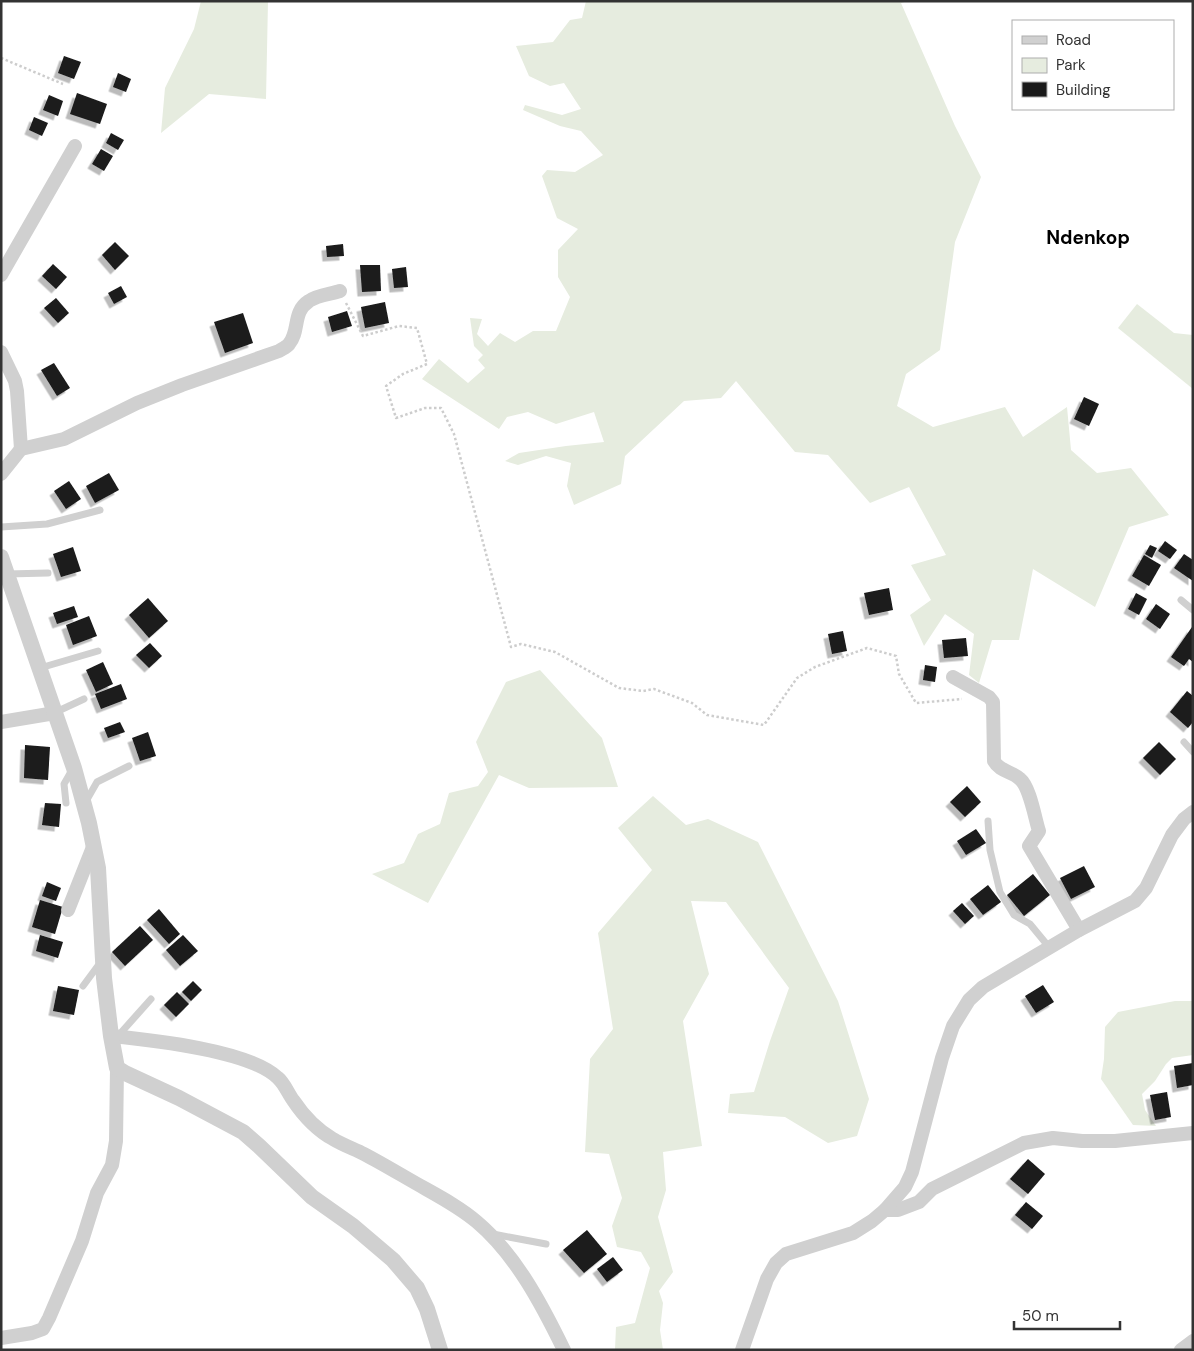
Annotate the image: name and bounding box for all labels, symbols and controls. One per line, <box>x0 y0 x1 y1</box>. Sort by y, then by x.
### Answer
legend <box>1012 20 1174 110</box>
text: Road <box>1056 30 1091 50</box>
text: Park <box>1056 55 1086 75</box>
text: Building <box>1056 80 1111 100</box>
district label: Ndenkop <box>1046 225 1130 250</box>
scale bar <box>1014 1298 1120 1330</box>
text: 50 m <box>1022 1306 1059 1326</box>

